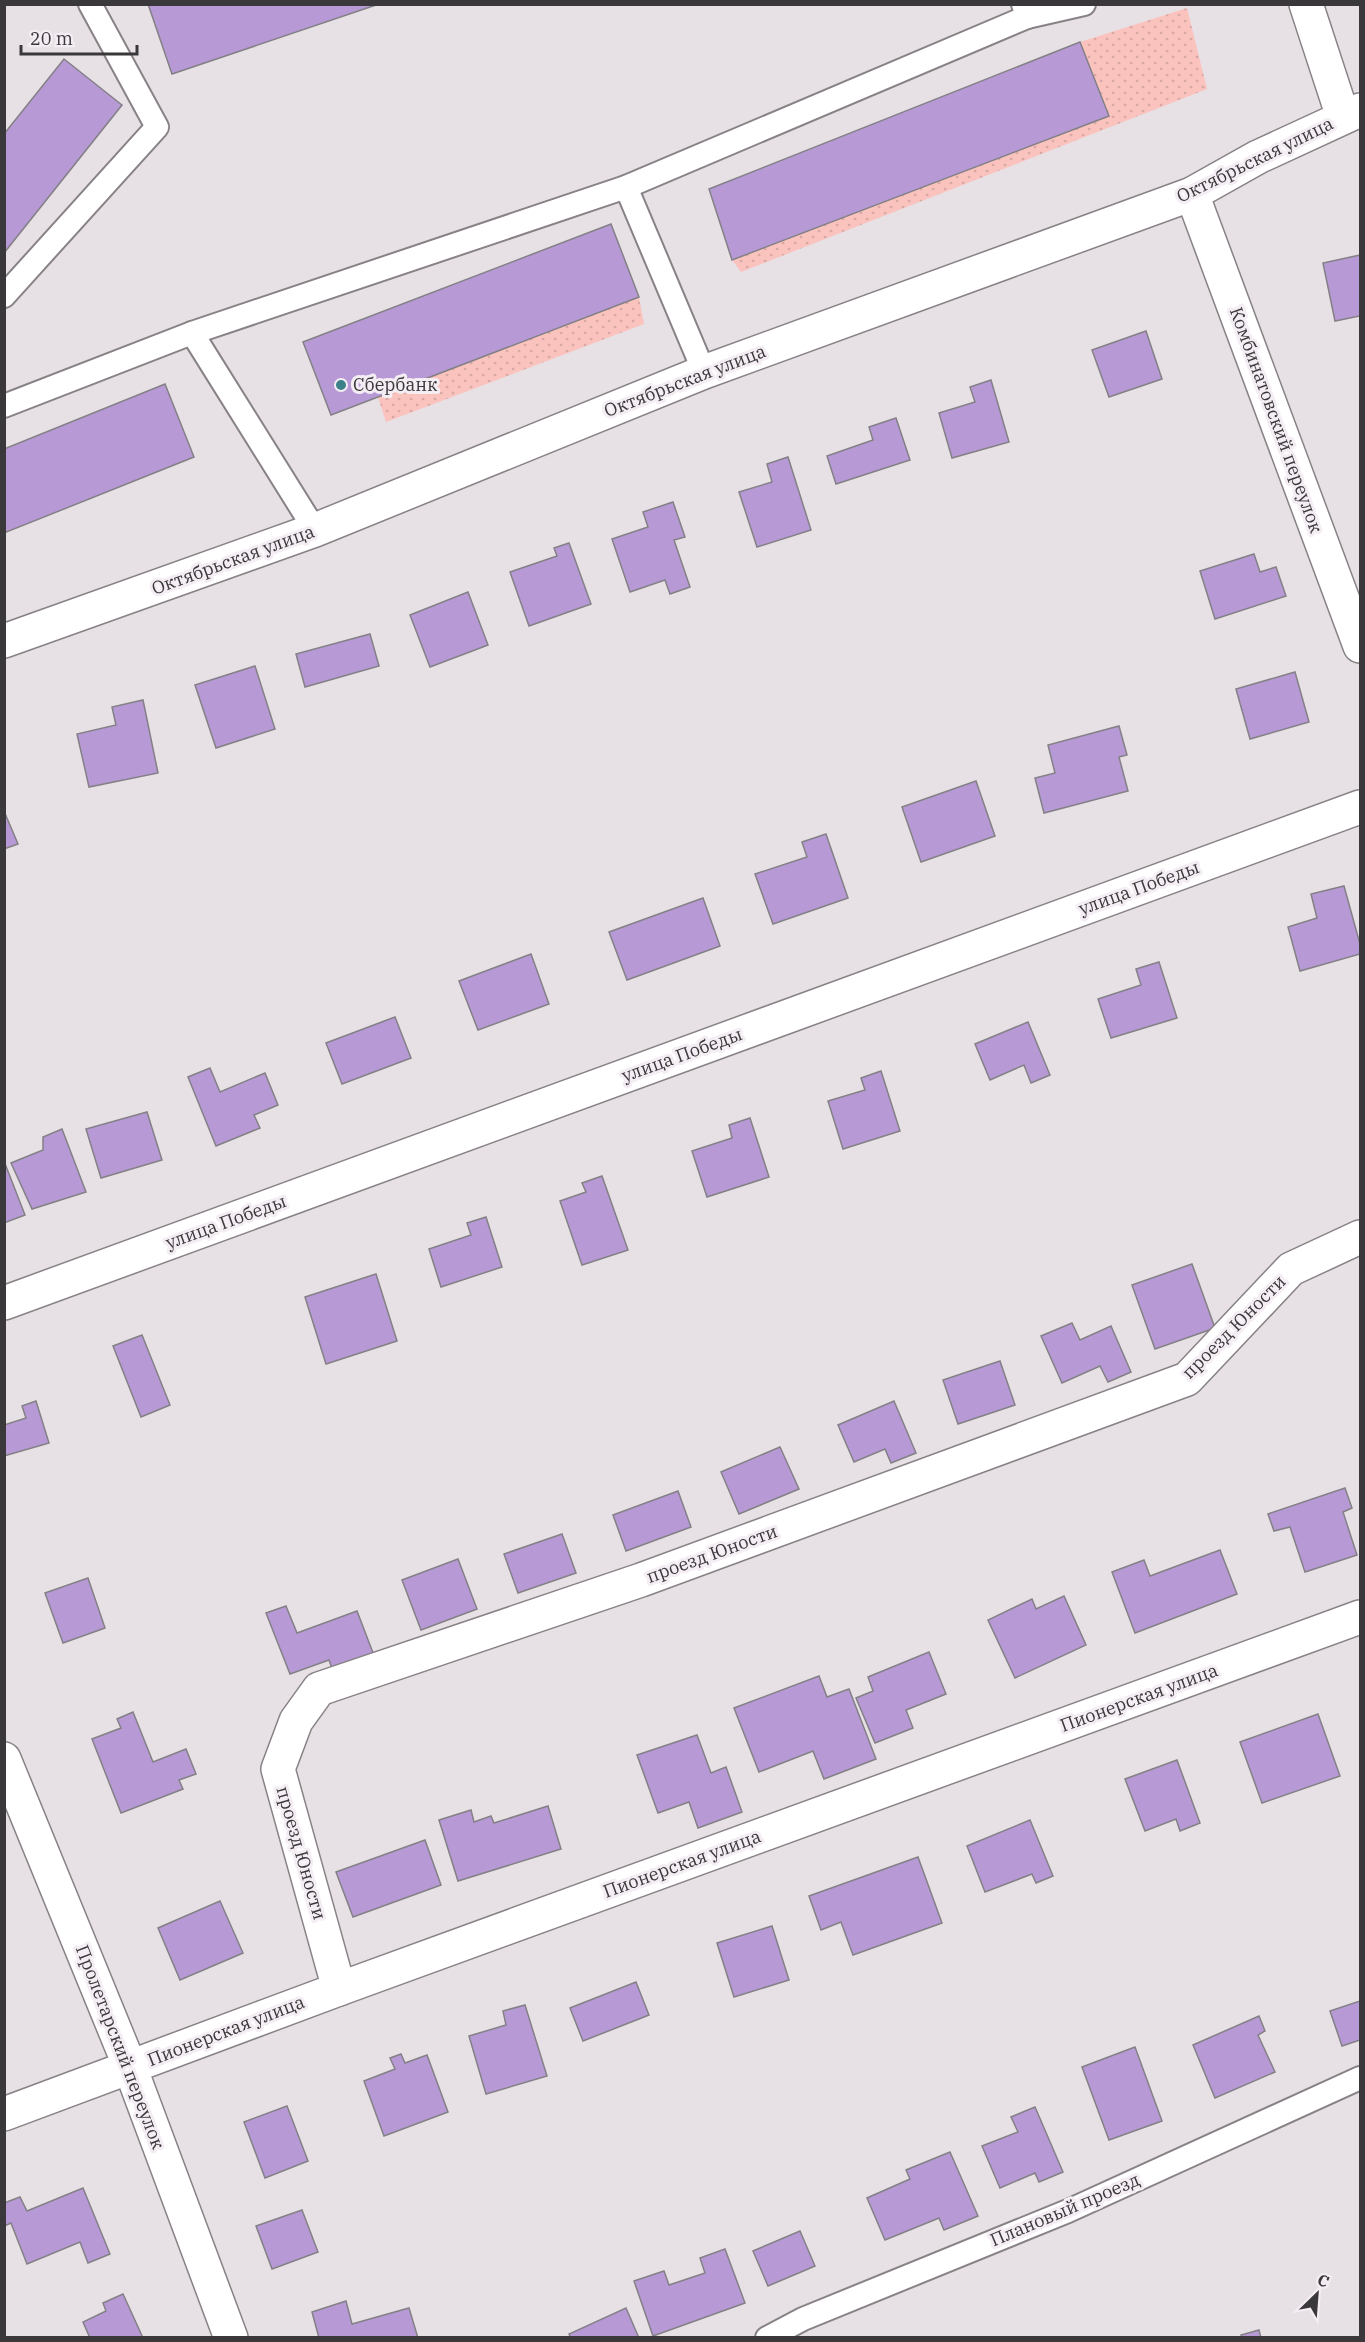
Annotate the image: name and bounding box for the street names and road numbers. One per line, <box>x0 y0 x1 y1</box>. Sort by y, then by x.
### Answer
street label: Октябрьская улица <box>1173 112 1337 207</box>
street label: Комбинатовский переулок <box>1225 304 1328 536</box>
street label: Октябрьская улица <box>601 339 769 422</box>
street label: Октябрьская улица <box>148 519 318 600</box>
street label: улица Победы <box>1075 855 1202 920</box>
street label: улица Победы <box>618 1022 745 1087</box>
street label: улица Победы <box>162 1189 289 1254</box>
street label: проезд Юности <box>1177 1270 1290 1383</box>
street label: проезд Юности <box>643 1519 780 1588</box>
street label: Пионерская улица <box>1057 1658 1221 1737</box>
street label: проезд Юности <box>271 1784 332 1922</box>
street label: Пионерская улица <box>600 1824 764 1903</box>
street label: Пролетарский переулок <box>71 1941 170 2153</box>
street label: Пионерская улица <box>144 1990 308 2071</box>
street label: Плановый проезд <box>986 2168 1143 2251</box>

